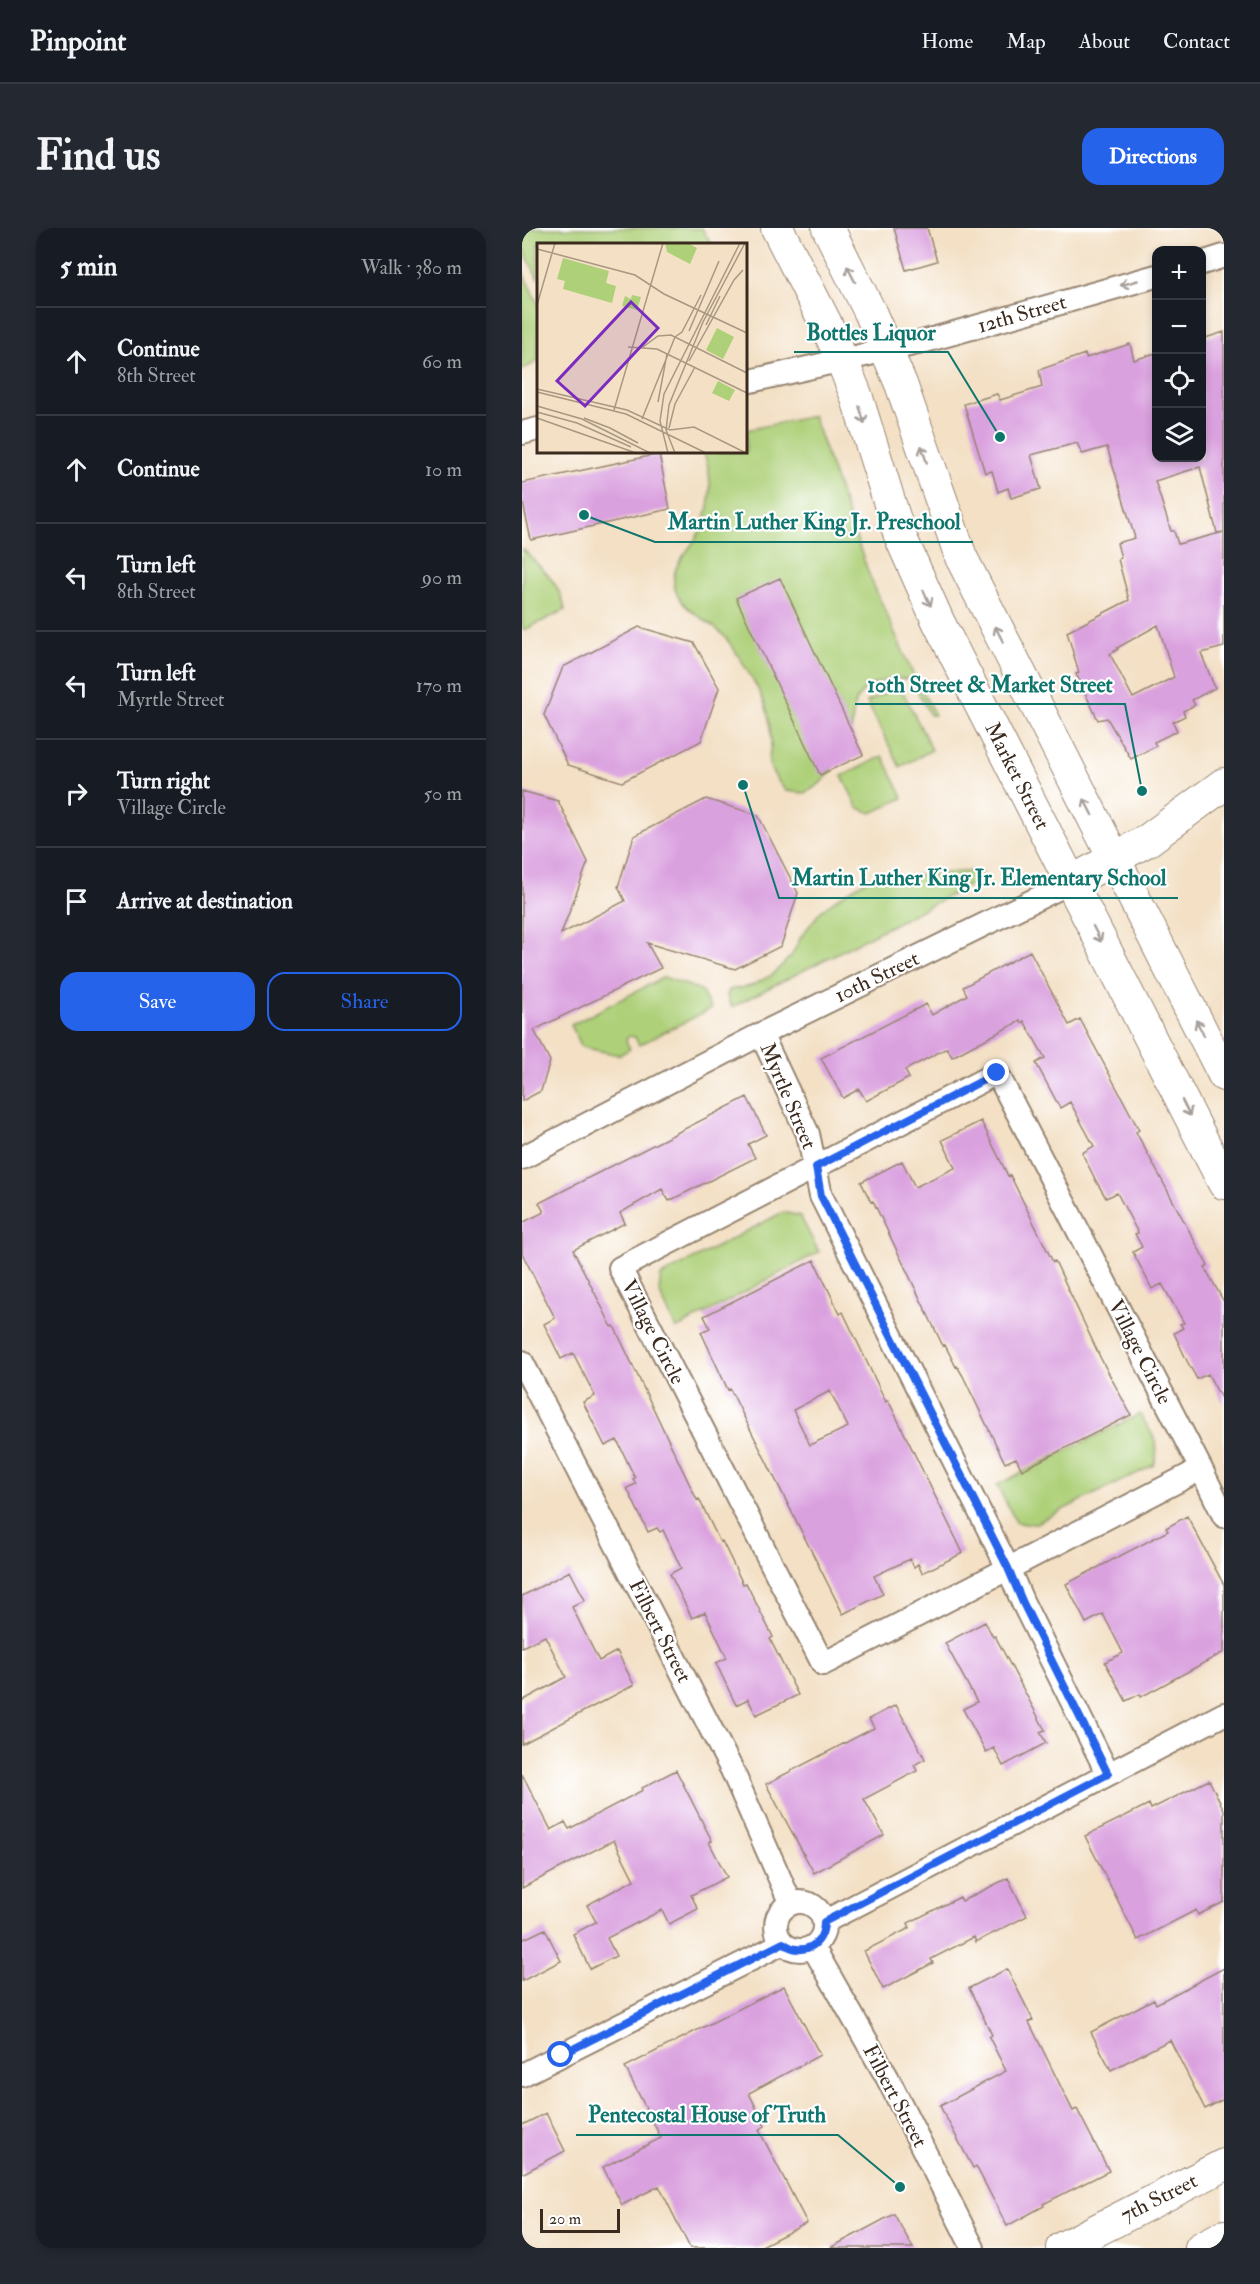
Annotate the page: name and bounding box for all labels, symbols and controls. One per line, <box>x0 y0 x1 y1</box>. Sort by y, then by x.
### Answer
text: Pinpoint <box>30 24 126 59</box>
text: Home <box>921 28 973 55</box>
text: Map <box>1006 28 1046 55</box>
text: About <box>1079 28 1130 55</box>
text: Contact <box>1163 28 1230 55</box>
button: Directions <box>1082 128 1224 185</box>
text: Find us <box>36 130 160 182</box>
inset map <box>537 243 747 453</box>
map controls <box>1152 246 1206 462</box>
button: + <box>1152 246 1206 300</box>
text: 5 min <box>60 251 117 283</box>
text: Walk · 380 m <box>361 255 462 280</box>
one-way arrow <box>845 265 856 283</box>
one-way arrow <box>1120 278 1139 290</box>
street label: 12th Street <box>975 288 1070 340</box>
button: − <box>1152 300 1206 354</box>
callout: Bottles Liquor <box>794 312 948 352</box>
text: Bottles Liquor <box>806 319 937 348</box>
text: Continue <box>117 335 200 363</box>
icon: ahead <box>60 345 93 378</box>
text: 60 m <box>422 349 462 374</box>
button: locate <box>1152 354 1206 408</box>
text: 8th Street <box>117 363 196 388</box>
one-way arrow <box>857 405 868 424</box>
button: layers <box>1152 408 1206 462</box>
one-way arrow <box>918 445 929 464</box>
icon: ahead <box>60 453 93 486</box>
text: Continue <box>117 455 200 483</box>
text: 10 m <box>425 457 462 482</box>
callout: Martin Luther King Jr. Preschool <box>655 502 973 542</box>
text: Martin Luther King Jr. Preschool <box>666 508 961 537</box>
text: Turn left <box>117 551 196 579</box>
icon: left <box>60 561 93 594</box>
text: 90 m <box>422 565 462 590</box>
text: 8th Street <box>117 579 196 604</box>
one-way arrow <box>922 589 934 607</box>
one-way arrow <box>992 625 1004 643</box>
text: Turn left <box>117 659 196 687</box>
callout: 10th Street & Market Street <box>855 664 1125 704</box>
icon: left <box>60 669 93 702</box>
text: 10th Street & Market Street <box>867 671 1114 699</box>
text: 170 m <box>416 673 462 698</box>
text: Myrtle Street <box>117 687 225 712</box>
street label: Market Street <box>978 718 1056 834</box>
text: Turn right <box>117 767 210 795</box>
icon: right <box>60 777 93 810</box>
text: 50 m <box>423 781 462 806</box>
text: Village Circle <box>117 795 226 820</box>
one-way arrow <box>1082 799 1093 817</box>
callout: Martin Luther King Jr. Elementary School <box>779 858 1178 898</box>
text: Martin Luther King Jr. Elementary School <box>791 864 1167 893</box>
icon: arrive <box>60 885 93 918</box>
text: Arrive at destination <box>117 887 293 915</box>
one-way arrow <box>1092 924 1104 942</box>
street label: 10th Street <box>830 945 924 1009</box>
button: Save <box>60 972 255 1031</box>
button: Share <box>267 972 462 1031</box>
one-way arrow <box>1194 1020 1206 1037</box>
street label: Myrtle Street <box>754 1039 823 1153</box>
route end <box>983 1059 1009 1085</box>
one-way arrow <box>1181 1098 1192 1116</box>
street label: Village Circle <box>615 1275 691 1389</box>
street label: Village Circle <box>1102 1295 1178 1409</box>
street label: Filbert Street <box>622 1575 698 1687</box>
street label: Filbert Street <box>857 2040 933 2152</box>
route start <box>547 2041 573 2067</box>
callout: Pentecostal House of Truth <box>576 2095 838 2135</box>
text: Pentecostal House of Truth <box>588 2101 826 2129</box>
street label: 7th Street <box>1116 2167 1202 2229</box>
scale bar <box>540 2206 620 2234</box>
text: 20 m <box>549 2209 581 2229</box>

